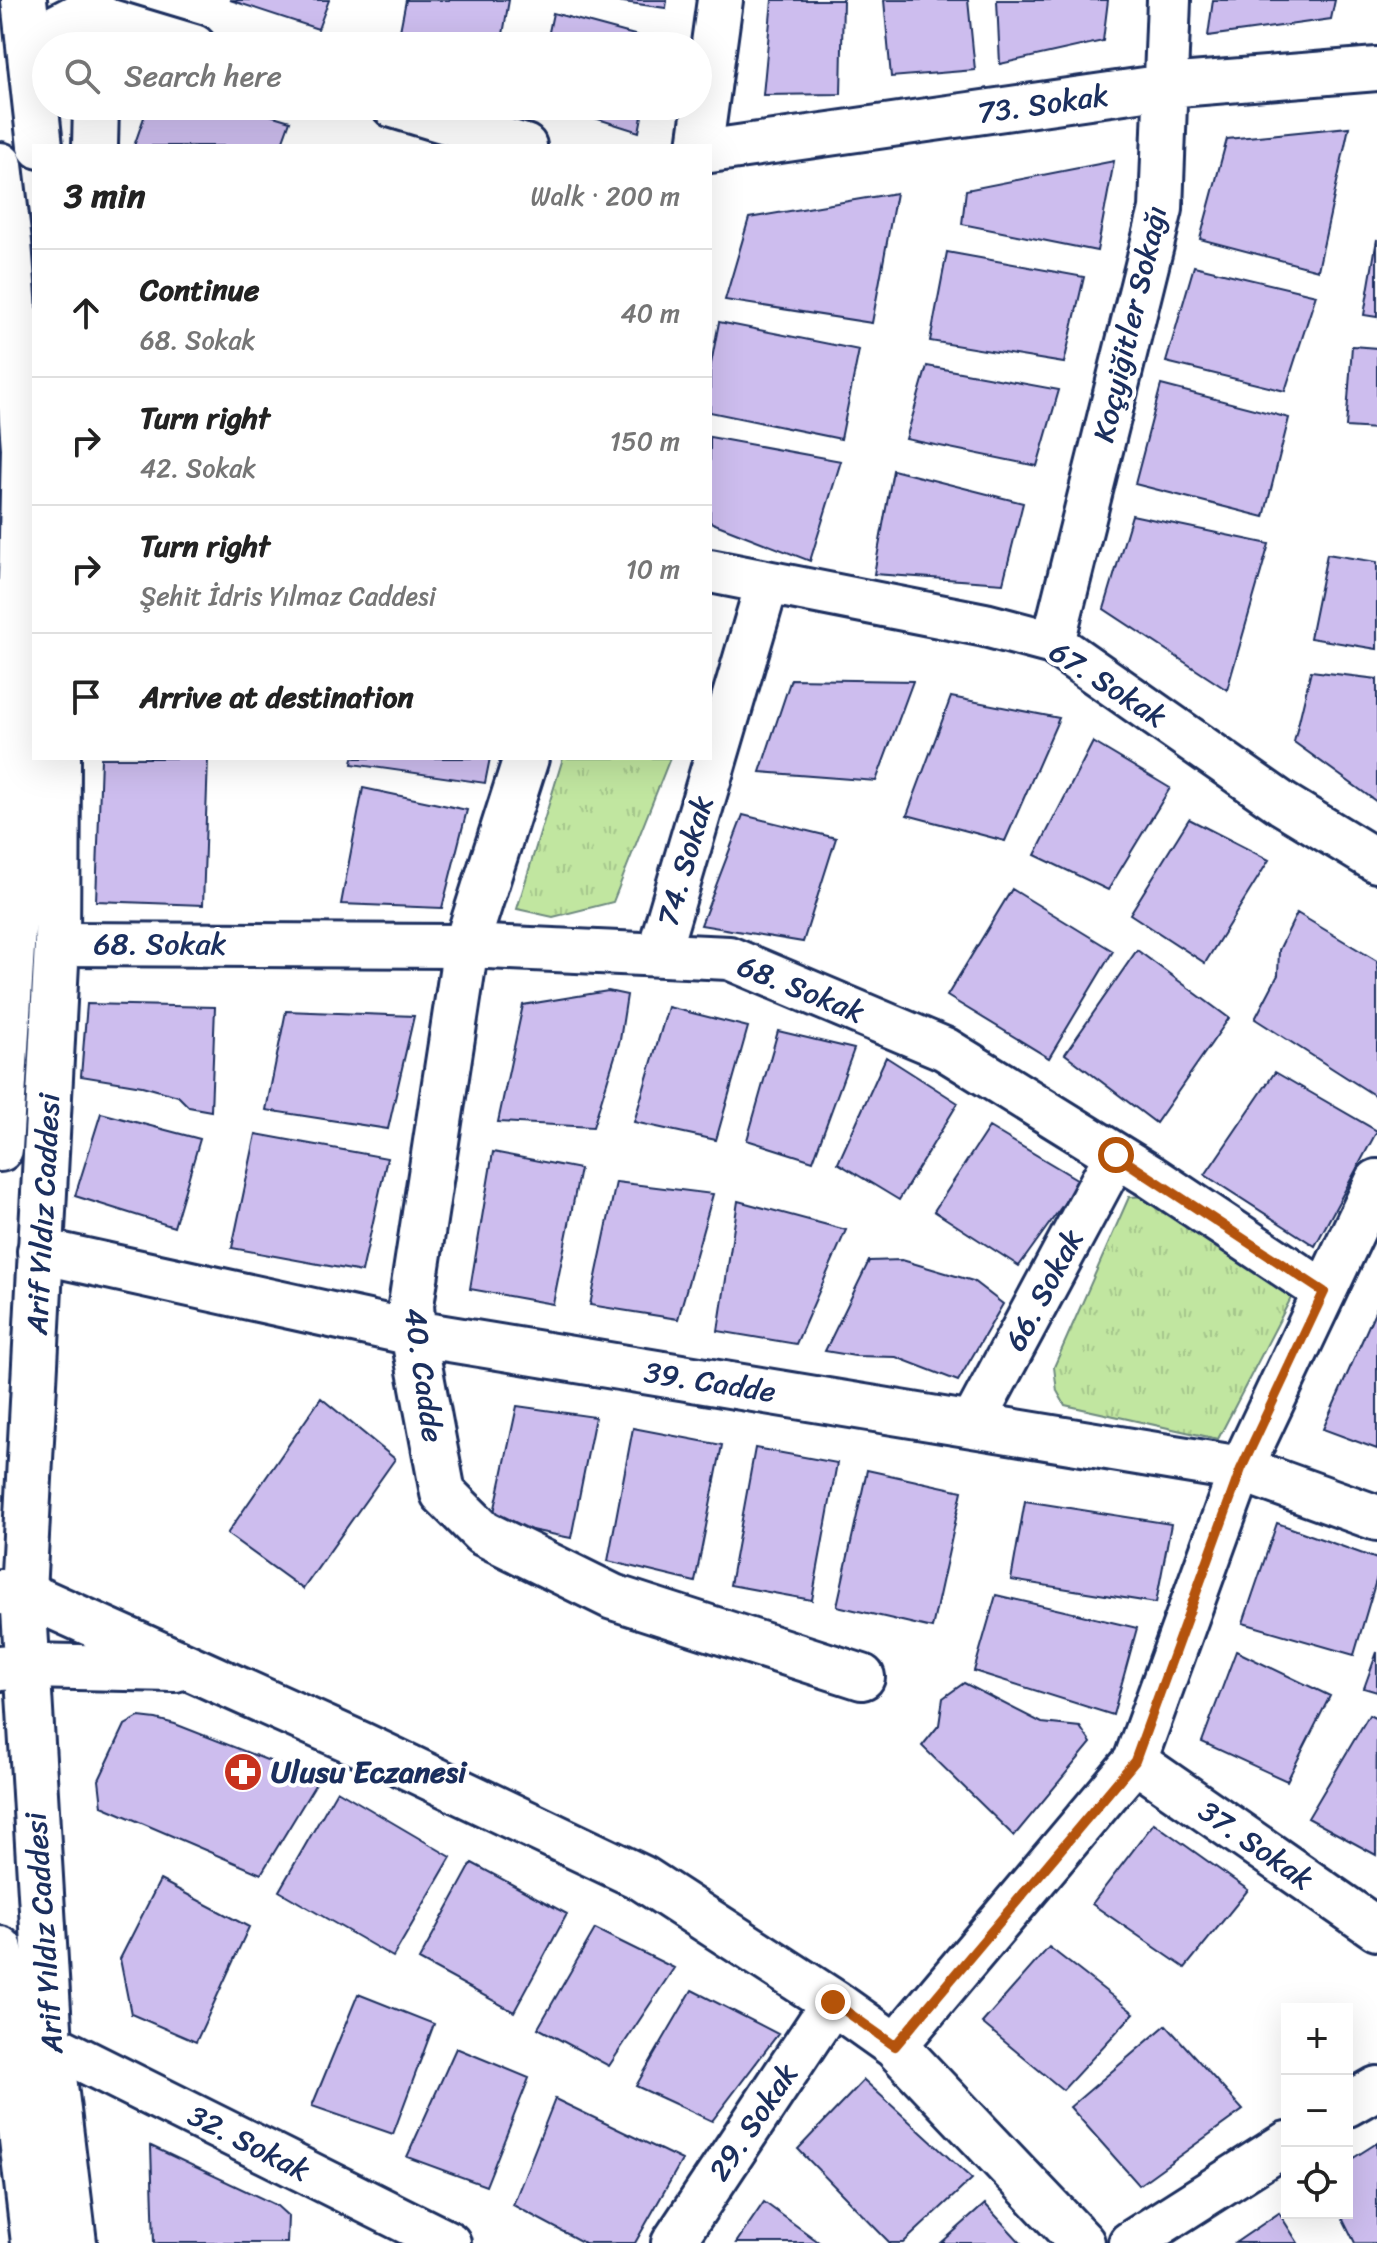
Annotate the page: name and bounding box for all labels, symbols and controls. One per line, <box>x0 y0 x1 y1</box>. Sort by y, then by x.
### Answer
search box <box>32 32 712 120</box>
text: Search here <box>124 49 282 103</box>
icon: search <box>60 54 104 98</box>
street label: 73. Sokak <box>974 68 1112 140</box>
text: 3 min <box>64 166 145 226</box>
text: Walk · 200 m <box>531 173 680 219</box>
street label: Koçyiğitler Sokağı <box>1077 200 1183 448</box>
text: Continue <box>140 263 259 317</box>
text: 40 m <box>621 290 680 336</box>
icon: ahead <box>64 291 108 335</box>
text: 68. Sokak <box>140 317 255 363</box>
text: Turn right <box>140 391 270 445</box>
text: 150 m <box>610 418 680 464</box>
icon: right <box>64 419 108 463</box>
text: 42. Sokak <box>140 445 256 491</box>
text: Turn right <box>140 519 270 573</box>
text: 10 m <box>626 546 680 592</box>
icon: right <box>64 547 108 591</box>
text: Şehit İdris Yılmaz Caddesi <box>140 573 436 619</box>
street label: 67. Sokak <box>1038 625 1178 743</box>
text: Arrive at destination <box>140 670 414 724</box>
icon: arrive <box>64 675 108 719</box>
street label: 74. Sokak <box>641 789 729 933</box>
street label: 68. Sokak <box>94 917 227 971</box>
street label: 68. Sokak <box>729 939 873 1039</box>
street label: Arif Yıldız Caddesi <box>10 1091 76 1337</box>
route start <box>1098 1137 1134 1173</box>
street label: 66. Sokak <box>989 1219 1099 1361</box>
street label: 40. Cadde <box>388 1304 460 1446</box>
street label: 39. Cadde <box>640 1345 780 1419</box>
place label: Ulusu Eczanesi <box>271 1745 468 1799</box>
pharmacy icon: Ulusu Eczanesi <box>222 1751 264 1793</box>
street label: 37. Sokak <box>1187 1785 1325 1905</box>
street label: Arif Yıldız Caddesi <box>9 1810 79 2056</box>
route end <box>815 1984 851 2020</box>
map controls <box>1281 2003 1353 2219</box>
button: + <box>1281 2003 1353 2075</box>
street label: 29. Sokak <box>693 2051 813 2192</box>
button: − <box>1281 2075 1353 2147</box>
street label: 32. Sokak <box>178 2089 320 2197</box>
button: locate <box>1281 2147 1353 2219</box>

